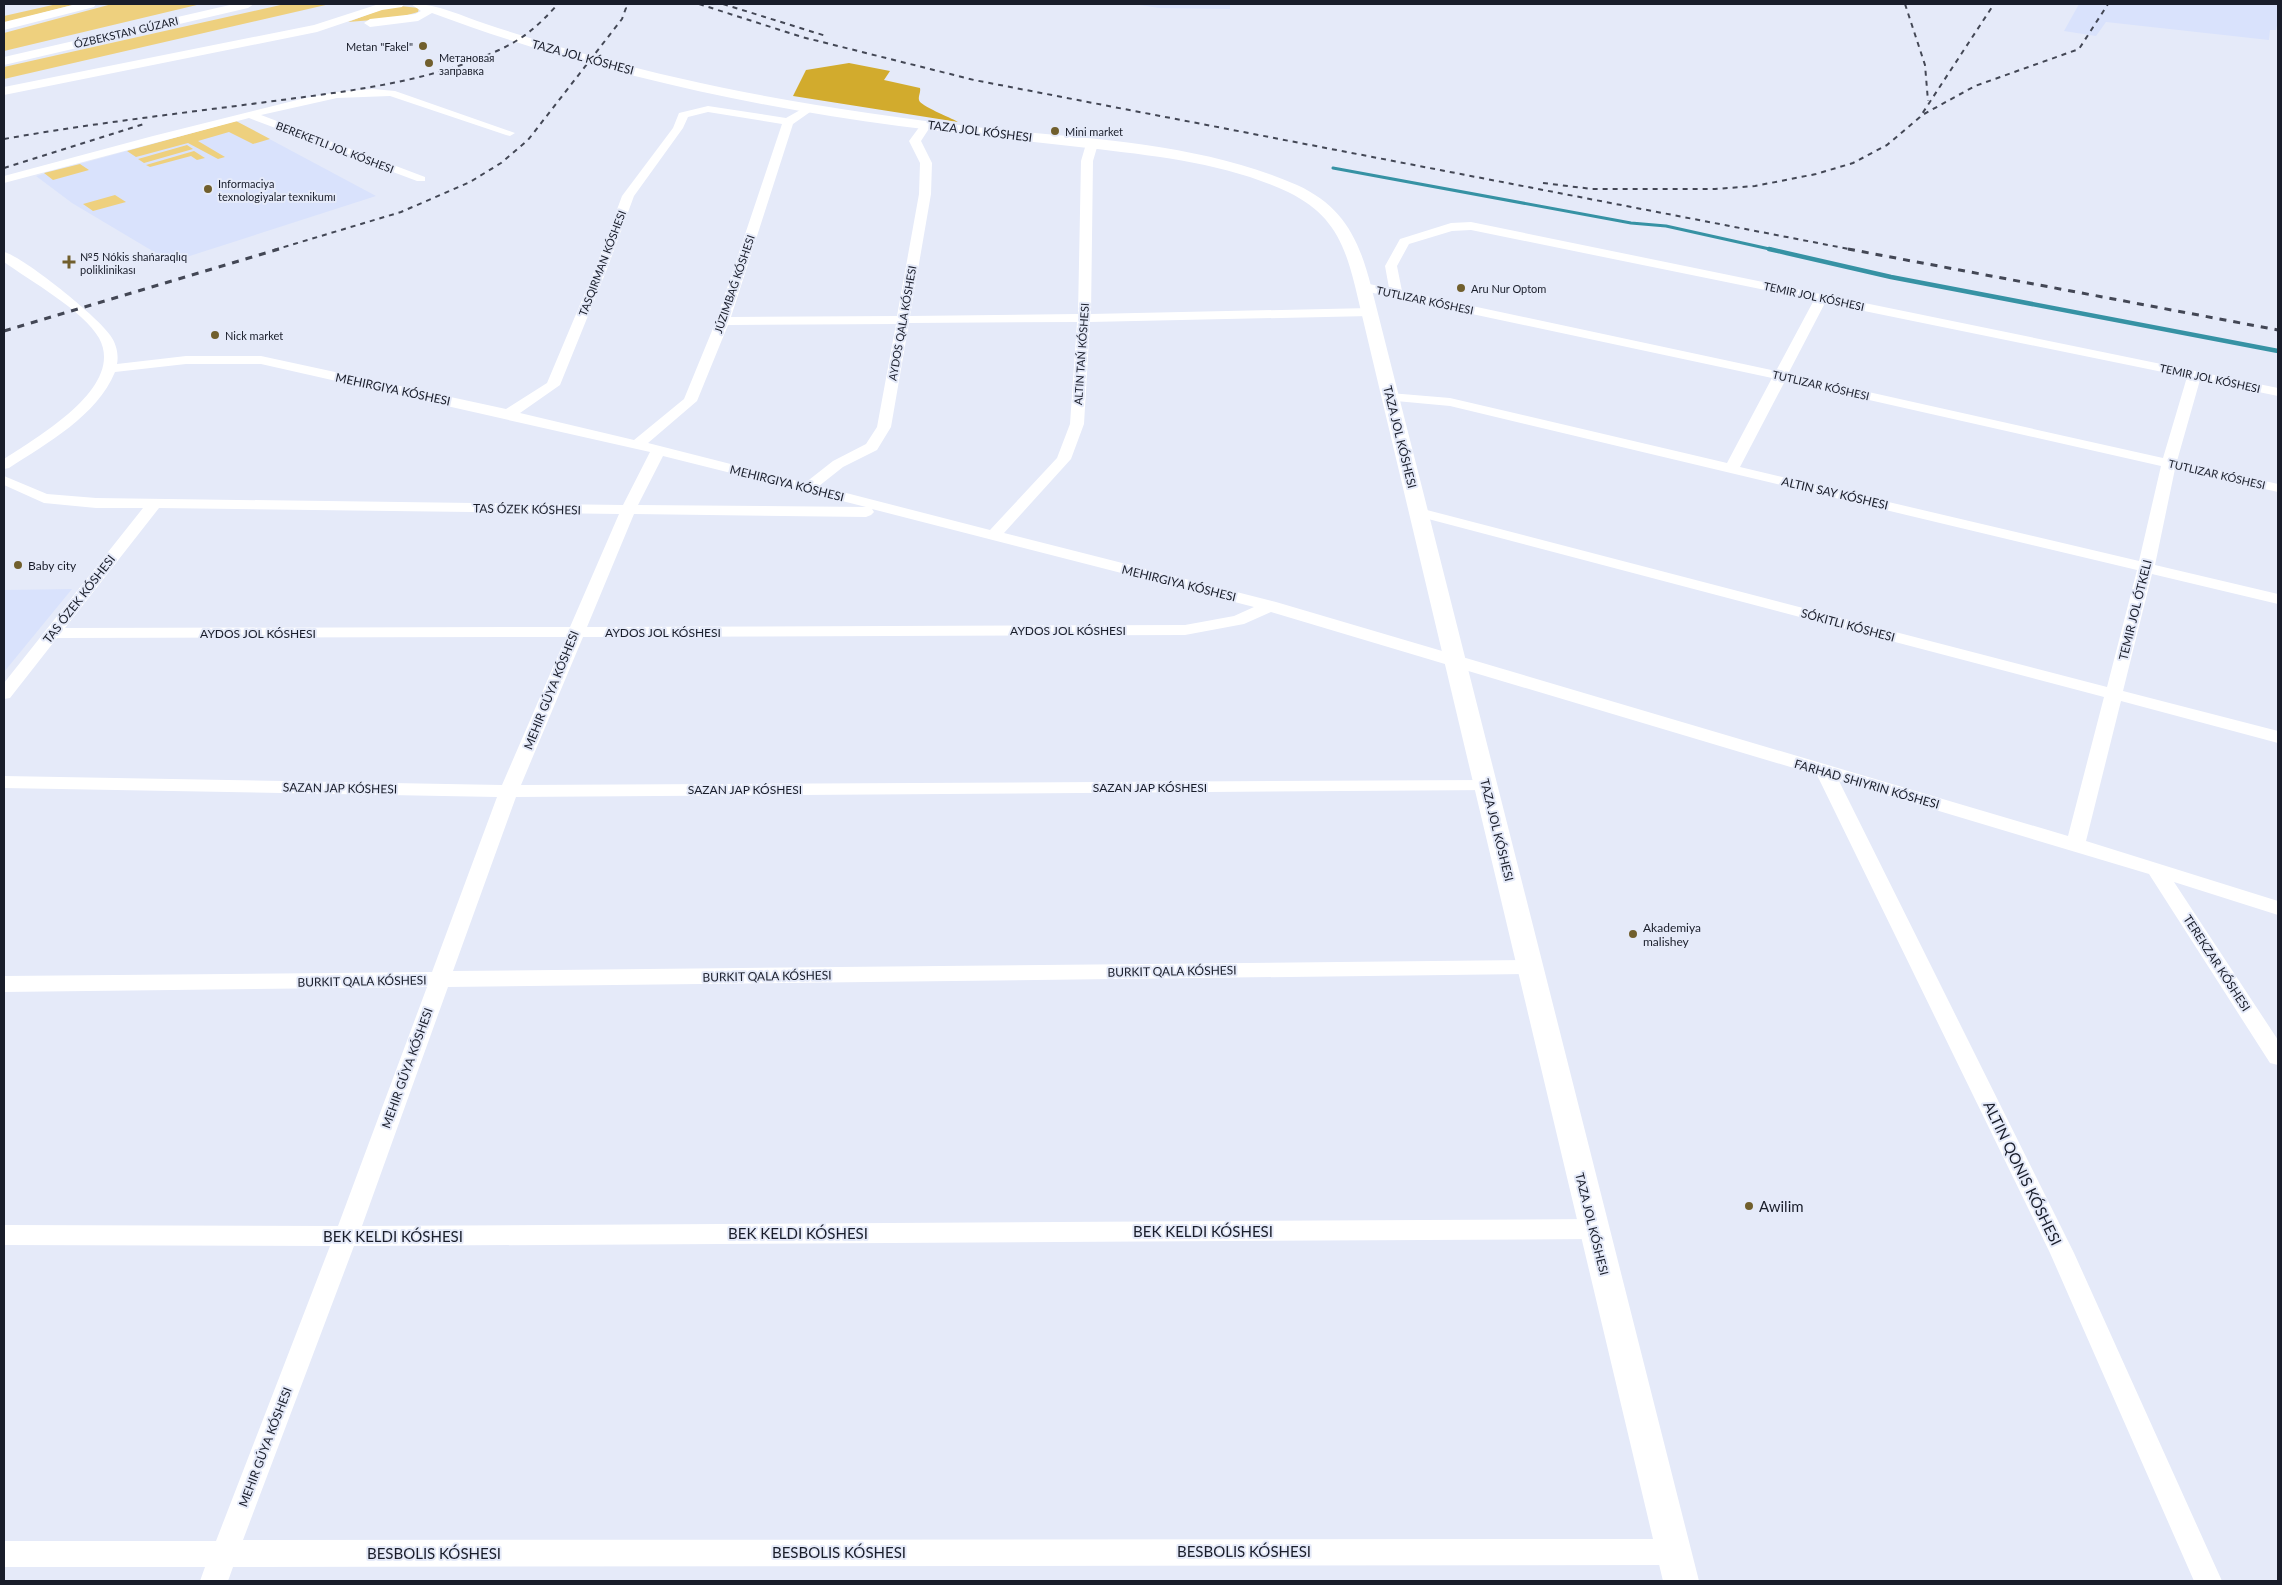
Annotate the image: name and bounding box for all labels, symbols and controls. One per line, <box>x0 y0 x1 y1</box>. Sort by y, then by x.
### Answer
street label: ÓZBEKSTAN GÚZARI <box>73 14 179 50</box>
street label: TAZA JOL KÓSHESI <box>530 36 636 78</box>
place label: Metan "Fakel" <box>346 40 413 53</box>
marker: Metan "Fakel" <box>417 40 429 52</box>
place label: Метановая заправка <box>439 51 495 77</box>
marker: Метановая заправка <box>423 57 435 69</box>
street label: TAZA JOL KÓSHESI <box>927 117 1033 145</box>
street label: BEREKETLI JOL KÓSHESI <box>274 119 396 175</box>
marker: Mini market <box>1049 125 1061 137</box>
place label: Mini market <box>1065 125 1123 138</box>
place label: Informaciya texnologiyalar texnikumı <box>218 177 336 203</box>
marker: Informaciya texnologiyalar texnikumı <box>202 183 214 195</box>
street label: TASQIRMAN KÓSHESI <box>576 208 628 318</box>
street label: JÚZIMBAǴ KÓSHESI <box>711 233 757 335</box>
place label: №5 Nókis shańaraqlıq poliklinikası <box>80 250 187 276</box>
marker: №5 Nókis shańaraqlıq poliklinikası <box>62 255 76 269</box>
street label: AYDOS QALA KÓSHESI <box>885 265 919 381</box>
street label: TEMIR JOL KÓSHESI <box>1763 279 1865 313</box>
marker: Aru Nur Optom <box>1455 282 1467 294</box>
place label: Aru Nur Optom <box>1471 282 1546 295</box>
street label: TUTLIZAR KÓSHESI <box>1375 283 1475 317</box>
street label: ALTIN TAŃ KÓSHESI <box>1071 303 1091 405</box>
marker: Nick market <box>209 329 221 341</box>
place label: Nick market <box>225 329 283 342</box>
street label: TEMIR JOL KÓSHESI <box>2159 361 2261 395</box>
street label: TUTLIZAR KÓSHESI <box>1771 368 1871 402</box>
street label: MEHIRGIYA KÓSHESI <box>334 369 452 409</box>
street label: TAZA JOL KÓSHESI <box>1380 384 1420 490</box>
street label: TUTLIZAR KÓSHESI <box>2167 457 2267 491</box>
street label: MEHIRGIYA KÓSHESI <box>728 462 846 504</box>
street label: ALTIN SAY KÓSHESI <box>1780 473 1890 513</box>
street label: TAS ÓZEK KÓSHESI <box>473 501 581 517</box>
street label: TAS ÓZEK KÓSHESI <box>40 552 118 646</box>
place label: Baby city <box>28 558 77 573</box>
street label: TEMIR JOL ÓTKELI <box>2115 558 2155 662</box>
marker: Baby city <box>12 559 24 571</box>
street label: MEHIRGIYA KÓSHESI <box>1120 562 1238 604</box>
street label: SÓKITLI KÓSHESI <box>1799 605 1897 645</box>
street label: AYDOS JOL KÓSHESI <box>1010 623 1126 638</box>
street label: AYDOS JOL KÓSHESI <box>605 625 721 640</box>
street label: AYDOS JOL KÓSHESI <box>200 626 316 641</box>
street label: MEHIR GÚYА KÓSHESI <box>520 628 582 752</box>
street label: FARHAD SHIYRIN KÓSHESI <box>1793 756 1941 812</box>
street label: TAZA JOL KÓSHESI <box>1477 777 1517 883</box>
street label: SAZAN JAP KÓSHESI <box>283 780 397 796</box>
street label: SAZAN JAP KÓSHESI <box>1093 780 1207 795</box>
street label: SAZAN JAP KÓSHESI <box>688 782 802 797</box>
street label: TEREKZAR KÓSHESI <box>2180 912 2254 1014</box>
place label: Akademiya malishey <box>1643 920 1701 949</box>
marker: Akademiya malishey <box>1627 928 1639 940</box>
street label: BURKIT QALA KÓSHESI <box>1107 962 1237 980</box>
street label: BURKIT QALA KÓSHESI <box>702 967 832 985</box>
street label: BURKIT QALA KÓSHESI <box>297 972 427 990</box>
street label: MEHIR GÚYА KÓSHESI <box>378 1006 436 1130</box>
street label: ALTIN QONIS KÓSHESI <box>1980 1098 2066 1248</box>
street label: TAZA JOL KÓSHESI <box>1572 1171 1612 1277</box>
place label: Awilim <box>1759 1197 1804 1215</box>
marker: Awilim <box>1743 1200 1755 1212</box>
street label: BEK KELDI KÓSHESI <box>1133 1222 1273 1240</box>
street label: BEK KELDI KÓSHESI <box>728 1224 868 1242</box>
street label: BEK KELDI KÓSHESI <box>323 1227 463 1245</box>
street label: MEHIR GÚYА KÓSHESI <box>235 1385 295 1509</box>
street label: BESBOLIS KÓSHESI <box>1177 1542 1311 1560</box>
street label: BESBOLIS KÓSHESI <box>772 1543 906 1561</box>
street label: BESBOLIS KÓSHESI <box>367 1544 501 1562</box>

